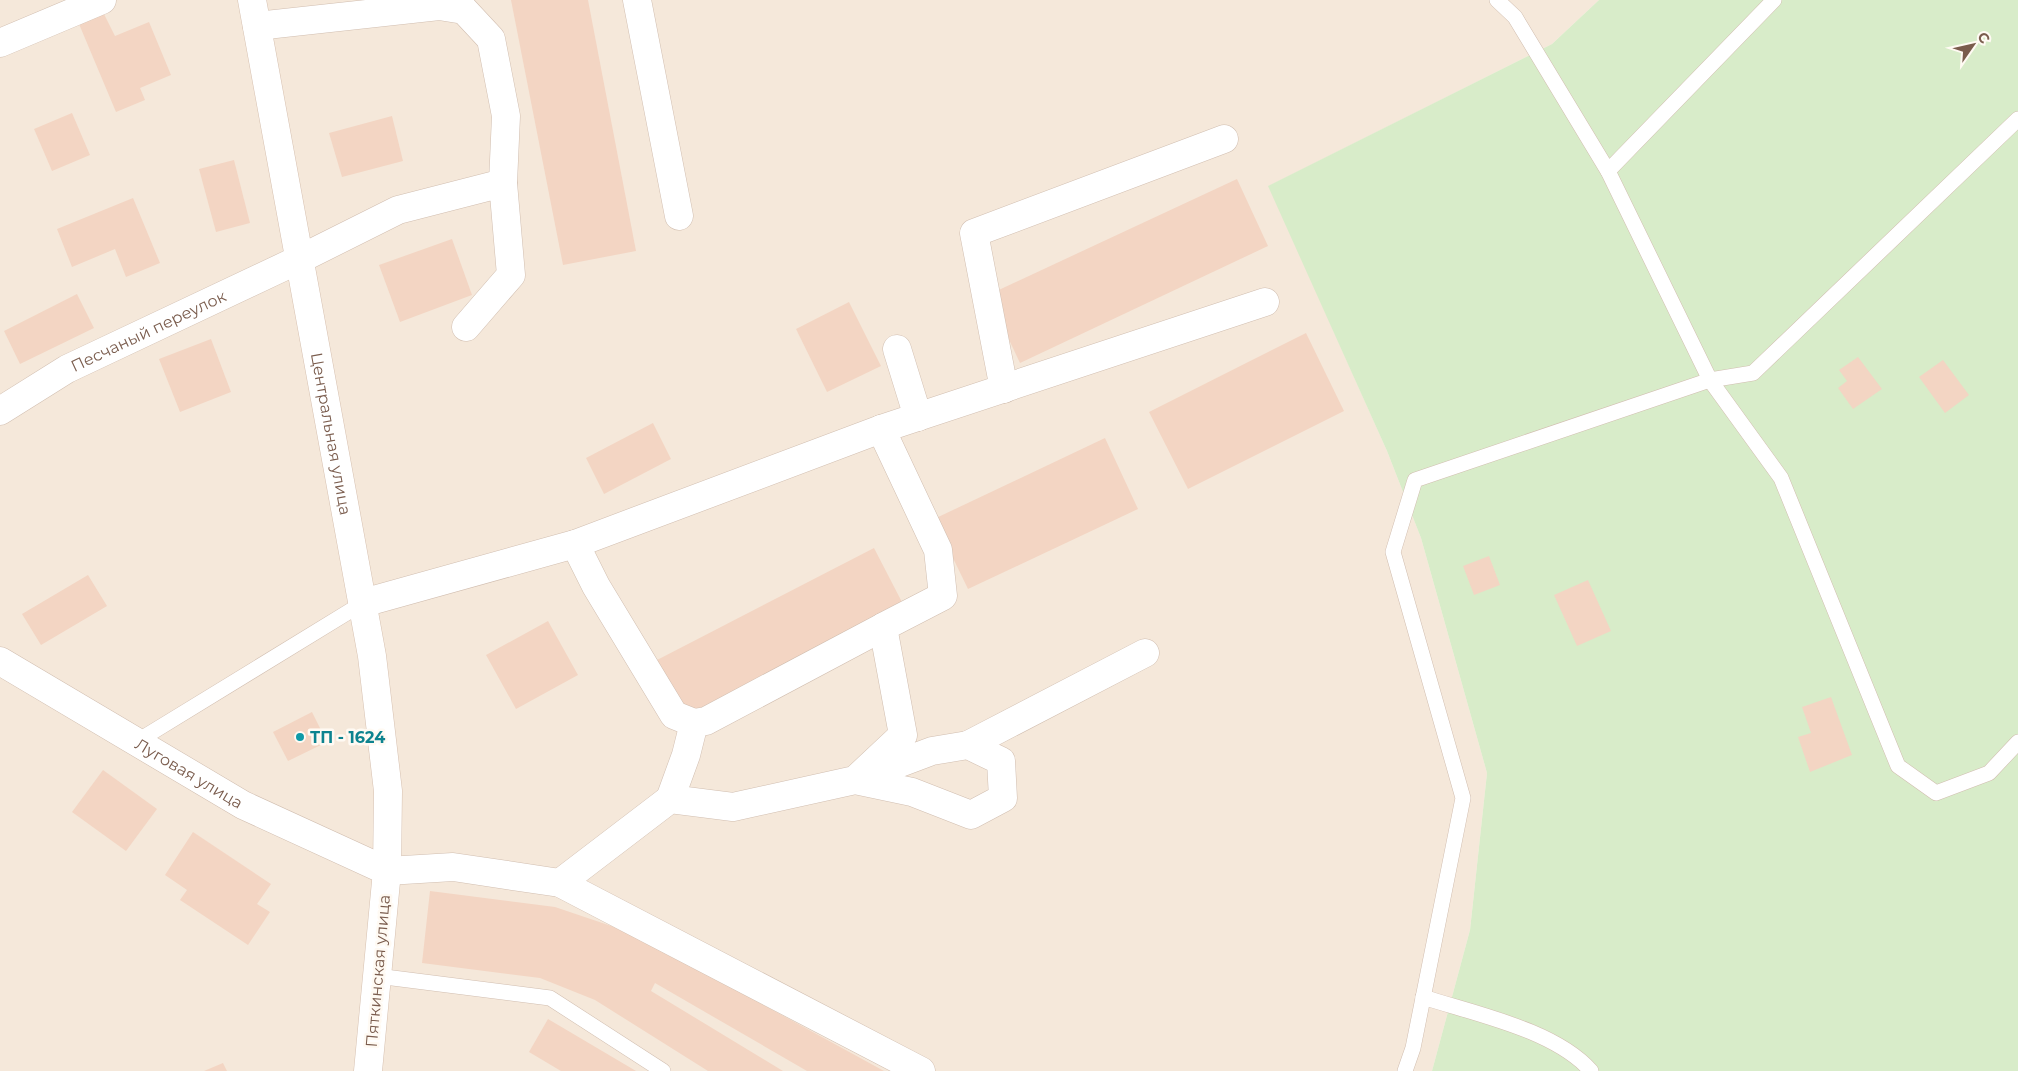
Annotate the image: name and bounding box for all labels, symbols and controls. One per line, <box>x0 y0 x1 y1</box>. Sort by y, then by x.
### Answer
north arrow <box>1948 20 1998 70</box>
text: С <box>1973 28 1994 47</box>
street label: Песчаный переулок <box>68 286 230 375</box>
street label: Центральная улица <box>307 351 356 517</box>
place label: ТП - 1624 <box>310 728 385 747</box>
marker: ТП - 1624 <box>294 731 306 743</box>
street label: Луговая улица <box>132 734 247 812</box>
street label: Пяткинская улица <box>362 894 394 1048</box>

